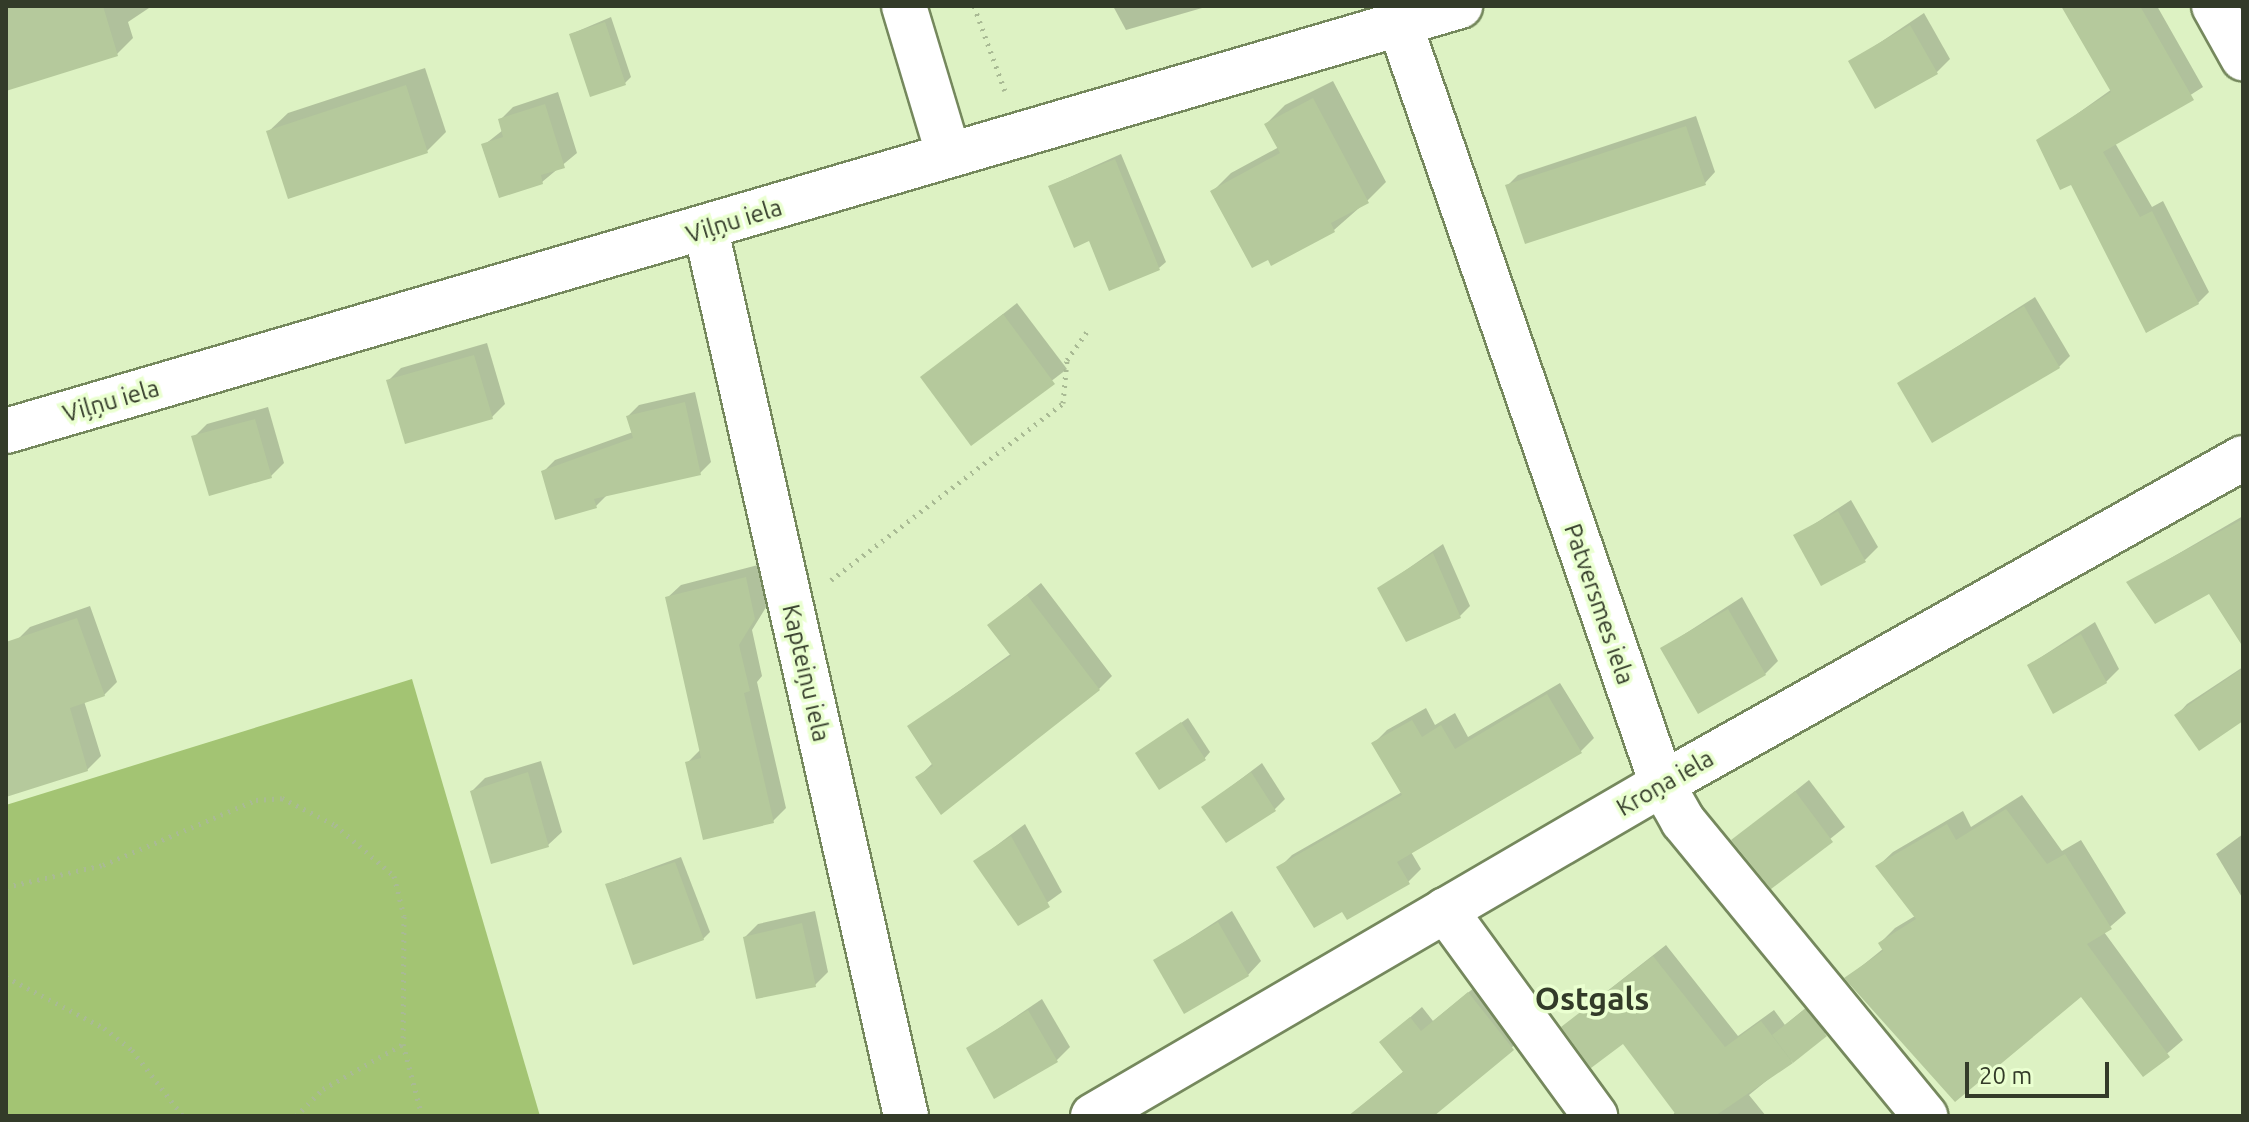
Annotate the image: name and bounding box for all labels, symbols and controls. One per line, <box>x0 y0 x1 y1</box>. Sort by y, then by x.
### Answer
street label: Viļņu iela <box>683 193 785 249</box>
street label: Viļņu iela <box>60 374 162 428</box>
street label: Patversmes iela <box>1558 520 1640 688</box>
street label: Kapteiņu iela <box>776 602 836 744</box>
street label: Kroņa iela <box>1611 744 1719 822</box>
district label: Ostgals <box>1535 979 1649 1017</box>
scale bar <box>1969 1046 2113 1096</box>
text: 20 m <box>1979 1062 2032 1089</box>

